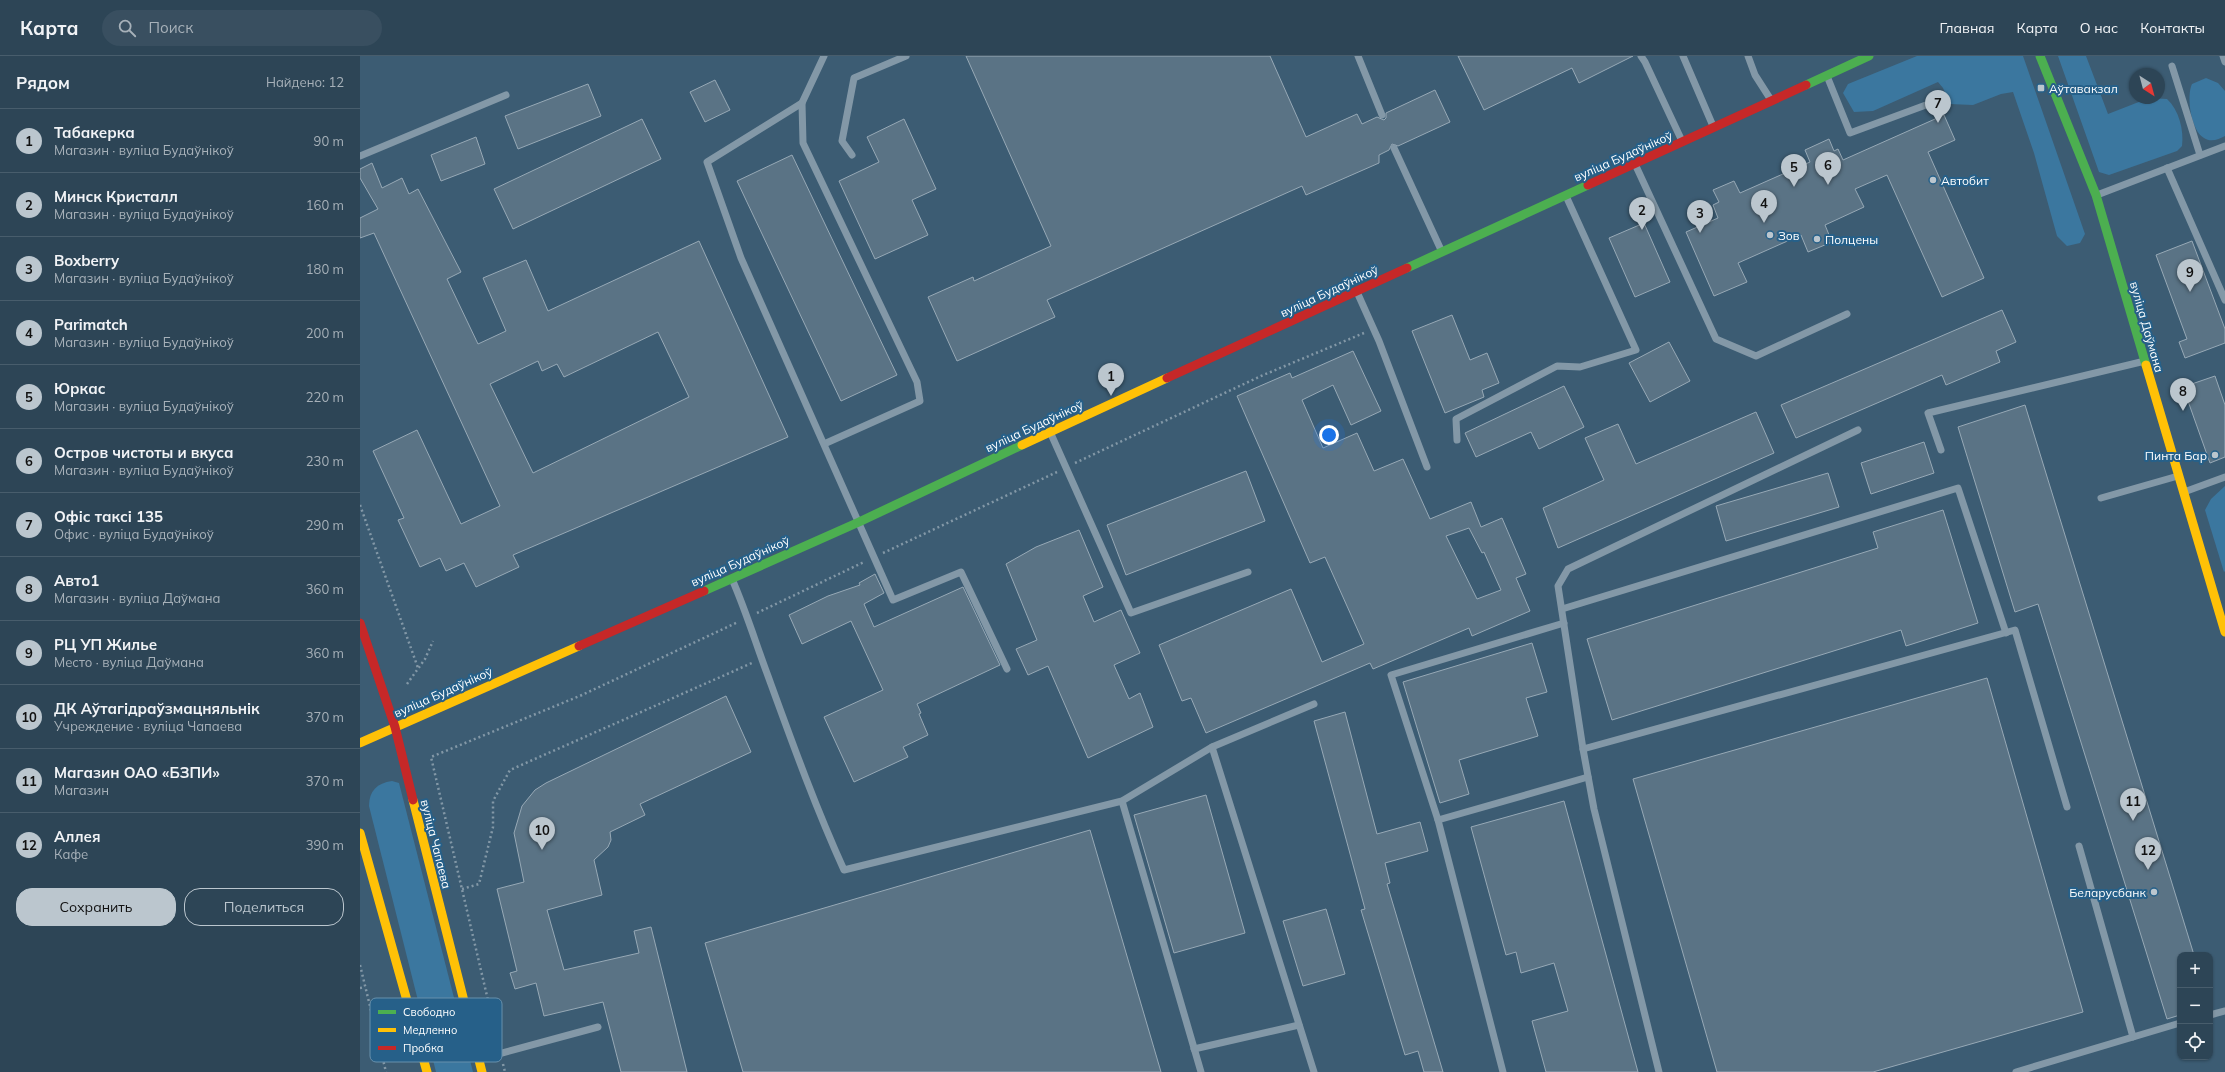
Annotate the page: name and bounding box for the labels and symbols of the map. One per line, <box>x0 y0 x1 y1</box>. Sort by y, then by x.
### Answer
north arrow <box>2129 68 2165 104</box>
place label: Аўтавакзал <box>2049 81 2118 96</box>
marker: Аўтавакзал <box>2036 83 2046 93</box>
pin: 7 <box>1925 90 1951 123</box>
street label: вуліца Будаўнікоў <box>1571 127 1675 184</box>
pin: 6 <box>1815 152 1841 185</box>
pin: 5 <box>1781 154 1807 187</box>
place label: Автобит <box>1941 173 1989 188</box>
marker: Автобит <box>1928 175 1938 185</box>
pin: 4 <box>1751 190 1777 223</box>
pin: 2 <box>1629 197 1655 230</box>
pin: 3 <box>1687 200 1713 233</box>
place label: Зов <box>1778 228 1800 243</box>
marker: Зов <box>1765 230 1775 240</box>
place label: Полцены <box>1825 232 1878 247</box>
marker: Полцены <box>1812 234 1822 244</box>
pin: 9 <box>2177 259 2203 292</box>
street label: вуліца Будаўнікоў <box>1278 262 1381 320</box>
street label: вуліца Даўмана <box>2127 280 2167 374</box>
pin: 1 <box>1098 363 1124 396</box>
pin: 8 <box>2170 378 2196 411</box>
street label: вуліца Будаўнікоў <box>983 397 1086 455</box>
your location <box>1319 425 1339 445</box>
place label: Пинта Бар <box>2145 448 2207 463</box>
marker: Пинта Бар <box>2210 450 2220 460</box>
street label: вуліца Будаўнікоў <box>688 532 792 589</box>
street label: вуліца Будаўнікоў <box>391 663 495 720</box>
pin: 11 <box>2120 788 2146 821</box>
street label: вуліца Чапаева <box>418 798 454 890</box>
pin: 10 <box>529 817 555 850</box>
pin: 12 <box>2135 837 2161 870</box>
place label: Беларусбанк <box>2069 885 2147 900</box>
marker: Беларусбанк <box>2149 887 2159 897</box>
legend <box>370 998 502 1062</box>
text: Свободно <box>403 1005 456 1019</box>
text: Медленно <box>403 1023 457 1037</box>
text: Пробка <box>403 1041 444 1055</box>

